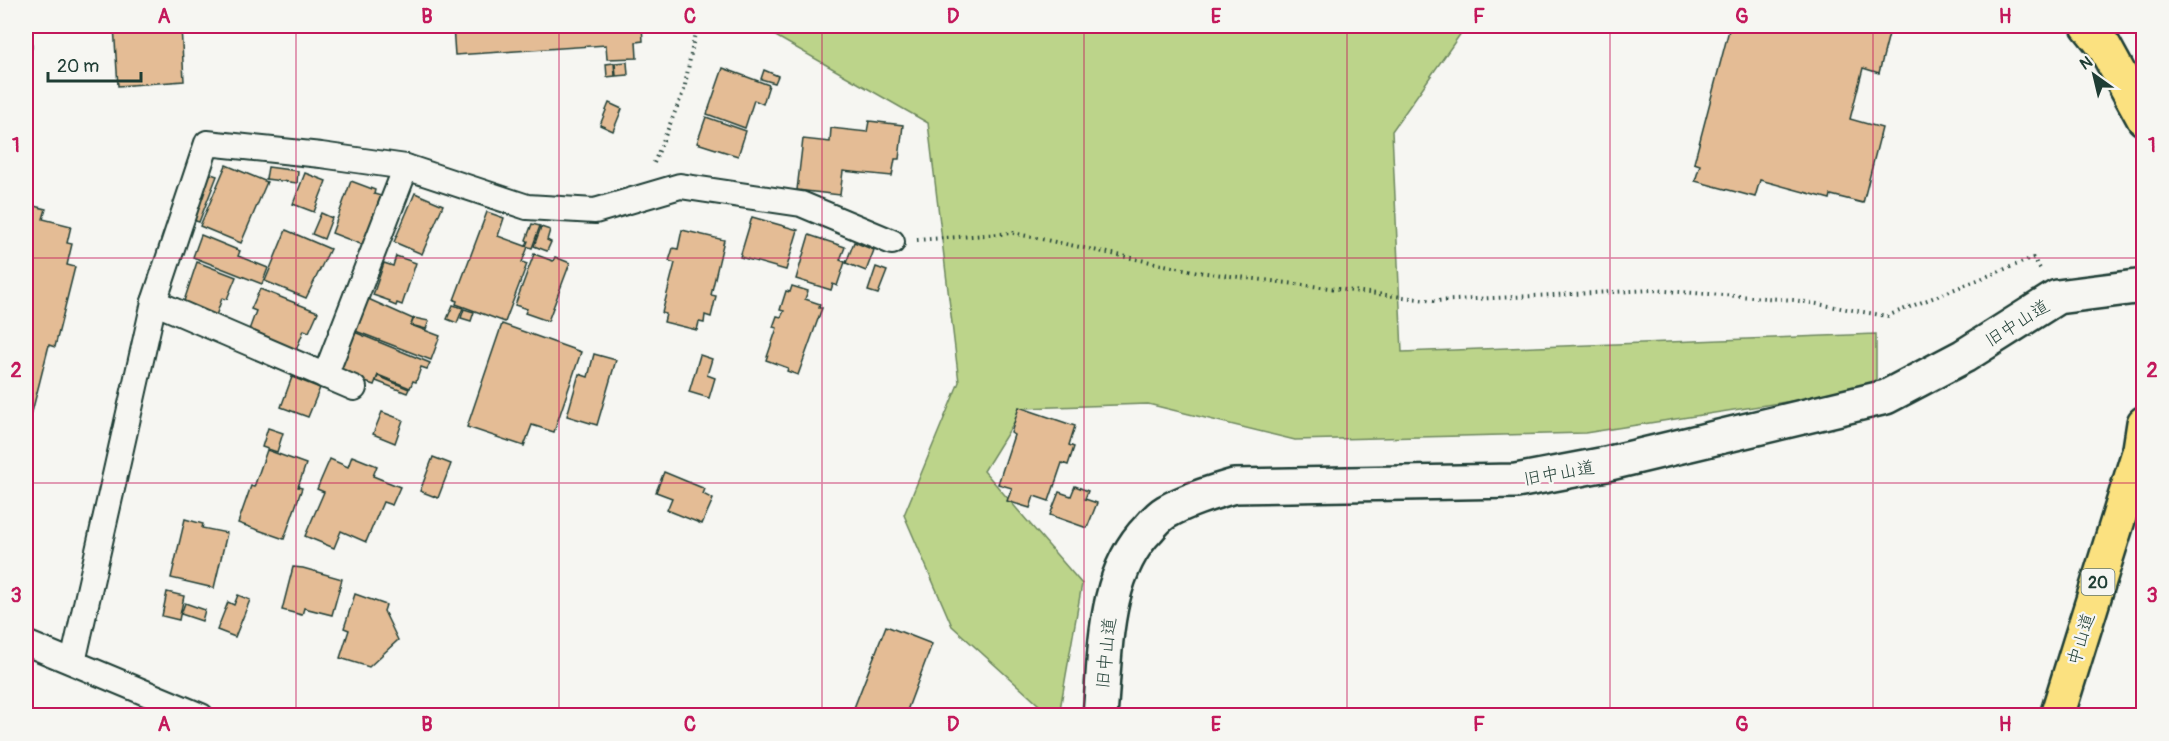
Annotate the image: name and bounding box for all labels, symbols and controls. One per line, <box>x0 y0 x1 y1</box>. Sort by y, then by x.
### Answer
text: A <box>158 4 171 29</box>
text: B <box>421 4 433 29</box>
text: C <box>684 4 696 29</box>
text: D <box>947 4 960 29</box>
text: E <box>1211 4 1222 29</box>
text: F <box>1473 4 1485 29</box>
text: G <box>1735 4 1749 29</box>
text: H <box>1999 4 2012 29</box>
scale bar <box>48 45 141 83</box>
north arrow <box>2064 45 2124 105</box>
text: N <box>2076 52 2096 75</box>
text: 20 m <box>57 55 99 78</box>
text: 1 <box>12 133 20 158</box>
text: 1 <box>2148 133 2156 158</box>
street label: 旧中山道 <box>1981 295 2054 352</box>
text: 2 <box>10 358 22 383</box>
text: 2 <box>2146 358 2158 383</box>
street label: 旧中山道 <box>1522 456 1597 491</box>
road number: 20 <box>2082 569 2114 595</box>
text: 3 <box>10 583 22 608</box>
text: 3 <box>2146 583 2158 608</box>
street label: 中山道 <box>2063 610 2100 668</box>
street label: 旧中山道 <box>1091 616 1122 690</box>
text: A <box>158 712 171 737</box>
text: B <box>421 712 433 737</box>
text: C <box>684 712 696 737</box>
text: D <box>947 712 960 737</box>
text: E <box>1211 712 1222 737</box>
text: F <box>1473 712 1485 737</box>
text: G <box>1735 712 1749 737</box>
text: H <box>1999 712 2012 737</box>

